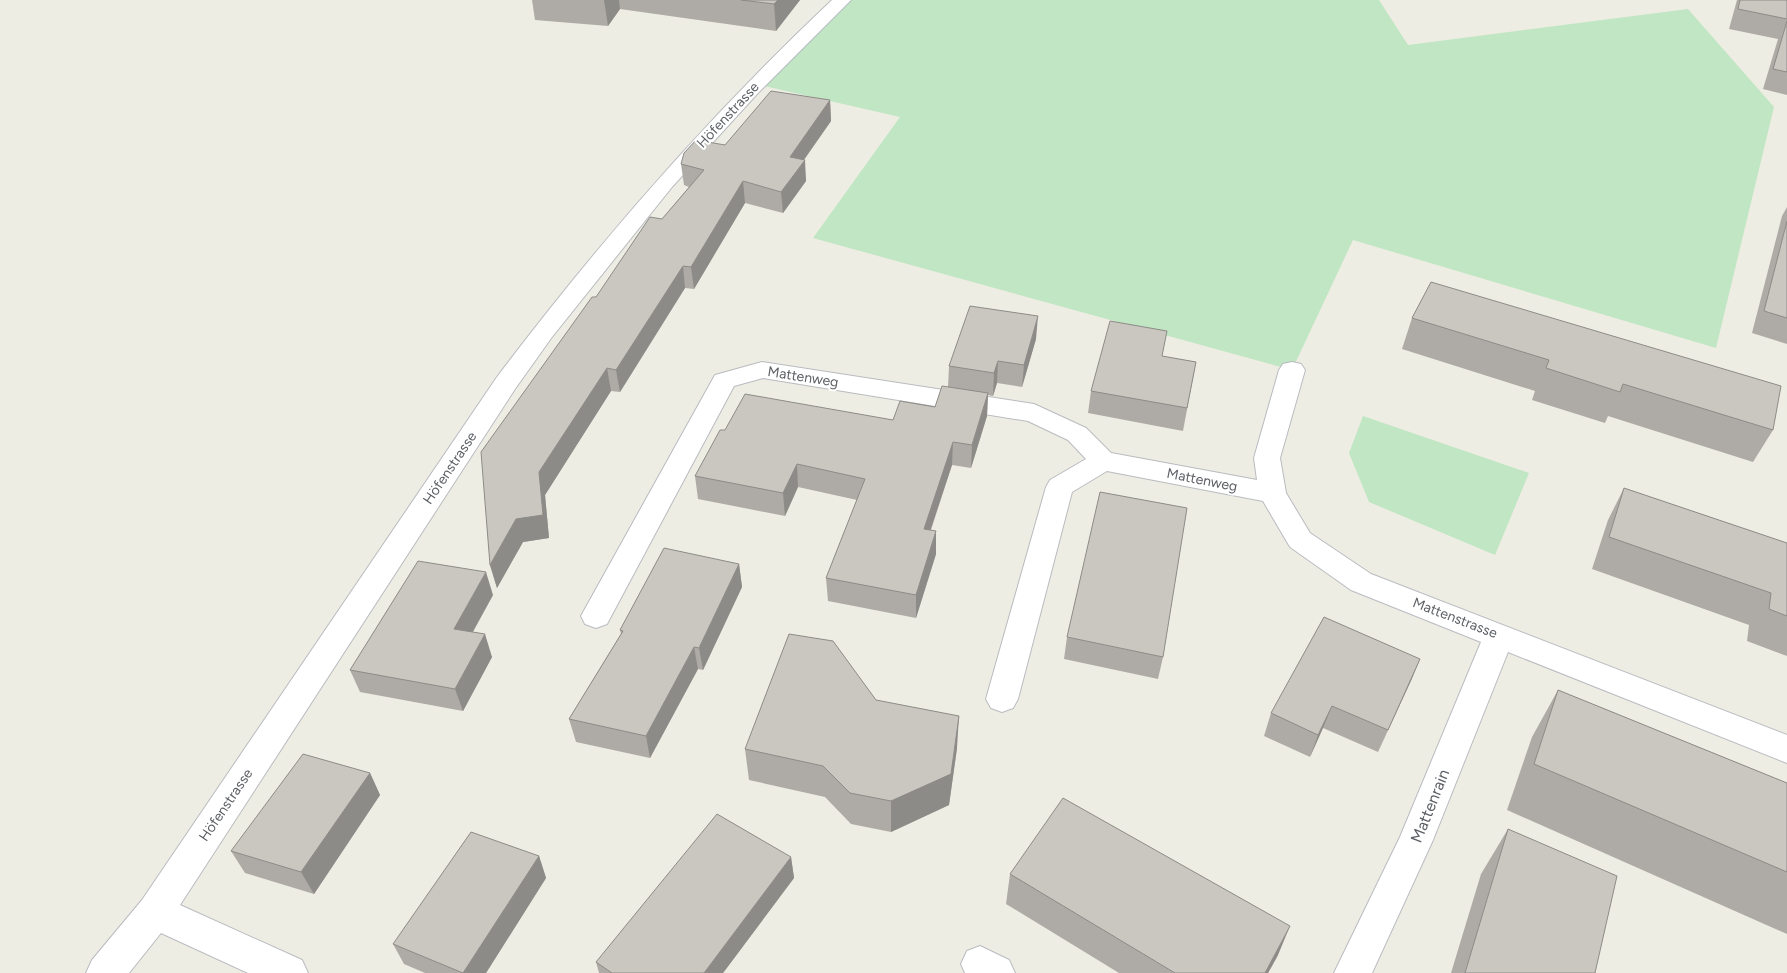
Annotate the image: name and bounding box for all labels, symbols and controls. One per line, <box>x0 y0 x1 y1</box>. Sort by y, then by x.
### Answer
street label: Höfenstrasse <box>693 78 763 151</box>
street label: Mattenweg <box>766 363 840 391</box>
street label: Höfenstrasse <box>420 428 481 507</box>
street label: Mattenweg <box>1165 465 1239 495</box>
street label: Mattenstrasse <box>1410 594 1500 642</box>
street label: Höfenstrasse <box>196 765 257 844</box>
street label: Mattenrain <box>1407 766 1453 846</box>

